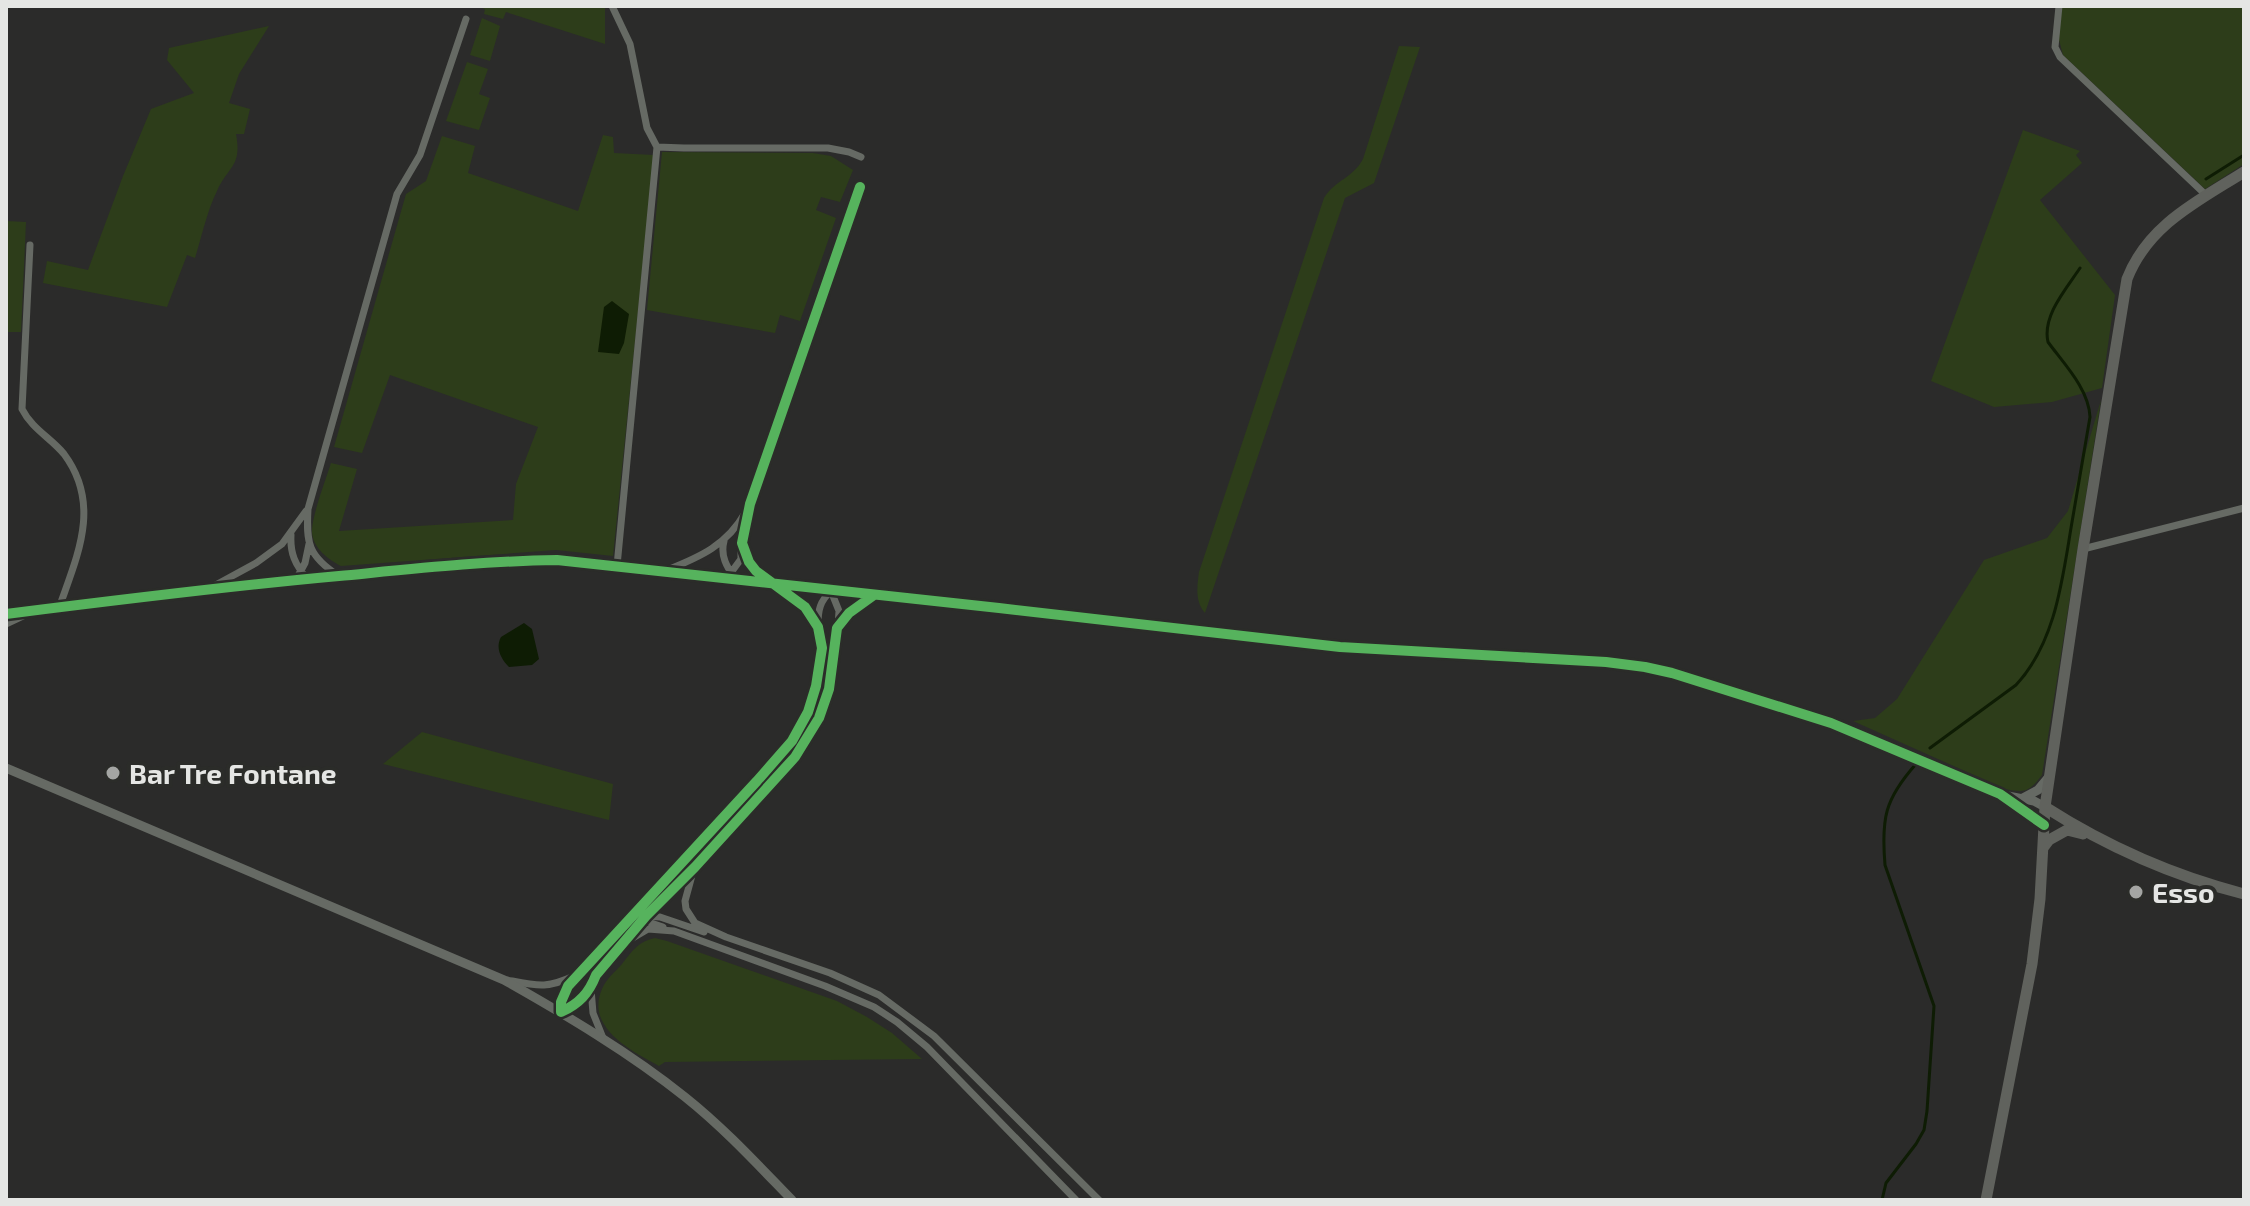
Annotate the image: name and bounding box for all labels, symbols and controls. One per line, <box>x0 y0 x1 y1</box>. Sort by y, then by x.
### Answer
place label: Bar Tre Fontane <box>129 756 337 790</box>
marker: Bar Tre Fontane <box>104 764 122 782</box>
place label: Esso <box>2152 875 2214 909</box>
marker: Esso <box>2127 883 2145 901</box>

